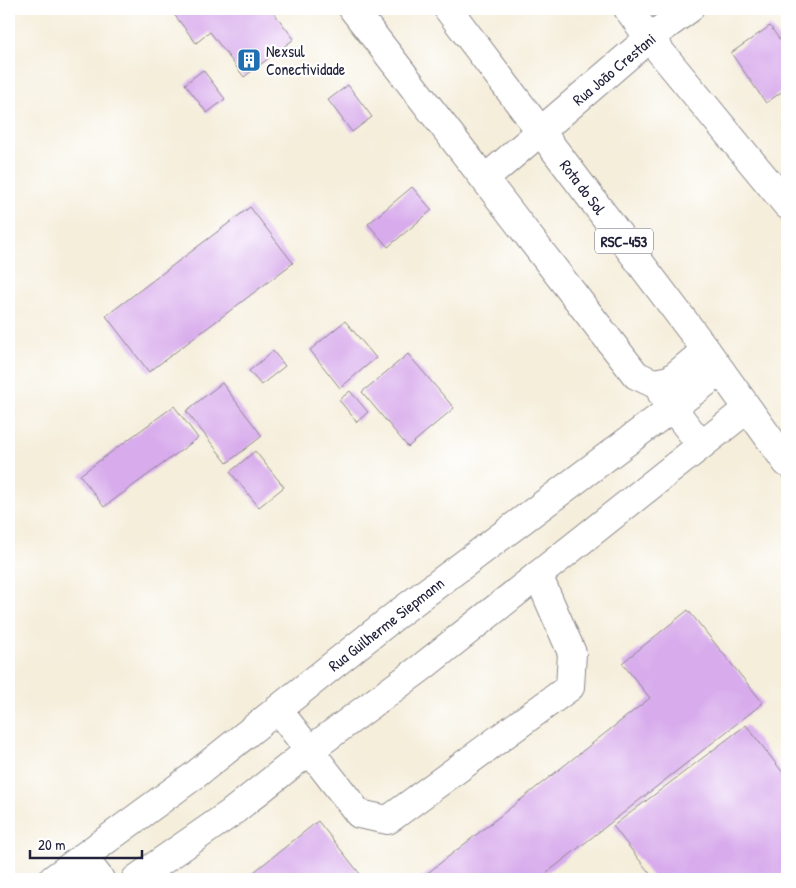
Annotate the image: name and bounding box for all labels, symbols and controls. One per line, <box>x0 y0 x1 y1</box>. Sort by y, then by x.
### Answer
street label: Rua João Crestani <box>568 28 660 110</box>
place label: Nexsul Conectividade <box>266 40 346 80</box>
building icon: Nexsul Conectividade <box>236 47 262 73</box>
street label: Rota do Sol <box>555 155 611 220</box>
road number: RSC-453 <box>595 228 653 254</box>
street label: Rua Guilherme Siepmann <box>323 572 449 676</box>
scale bar <box>30 828 142 860</box>
text: 20 m <box>38 834 65 855</box>

